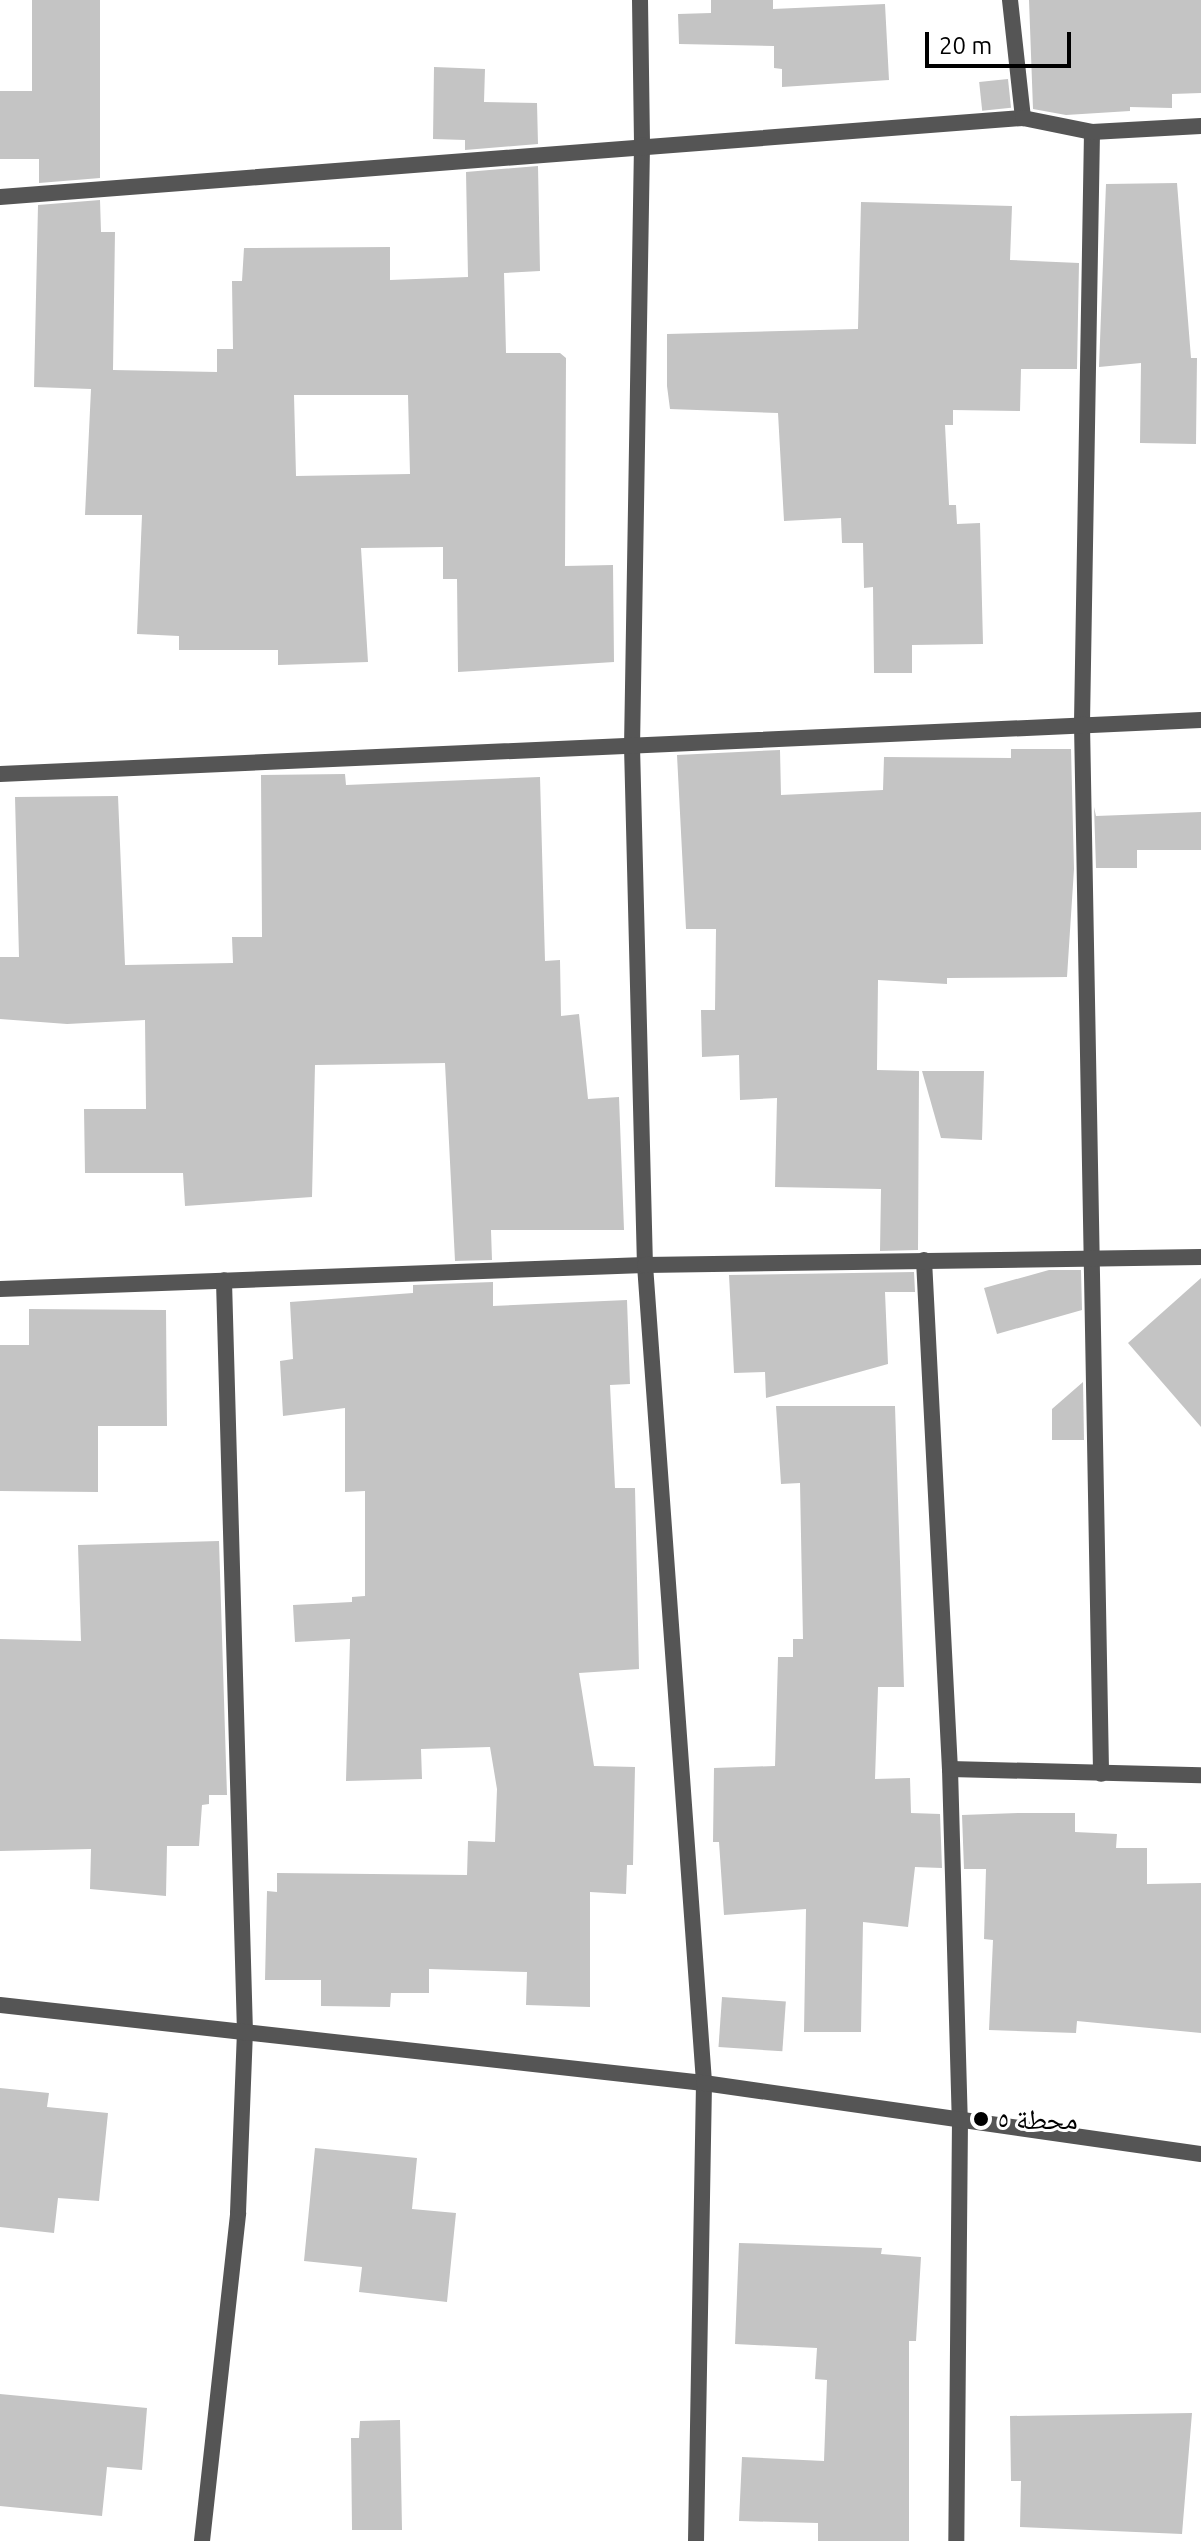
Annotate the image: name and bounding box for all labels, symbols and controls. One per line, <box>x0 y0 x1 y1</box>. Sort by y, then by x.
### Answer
scale bar <box>929 16 1075 66</box>
text: 20 m <box>939 32 992 59</box>
place label: محطة ٥ <box>997 2102 1078 2136</box>
marker: محطة ٥ <box>972 2110 990 2128</box>

